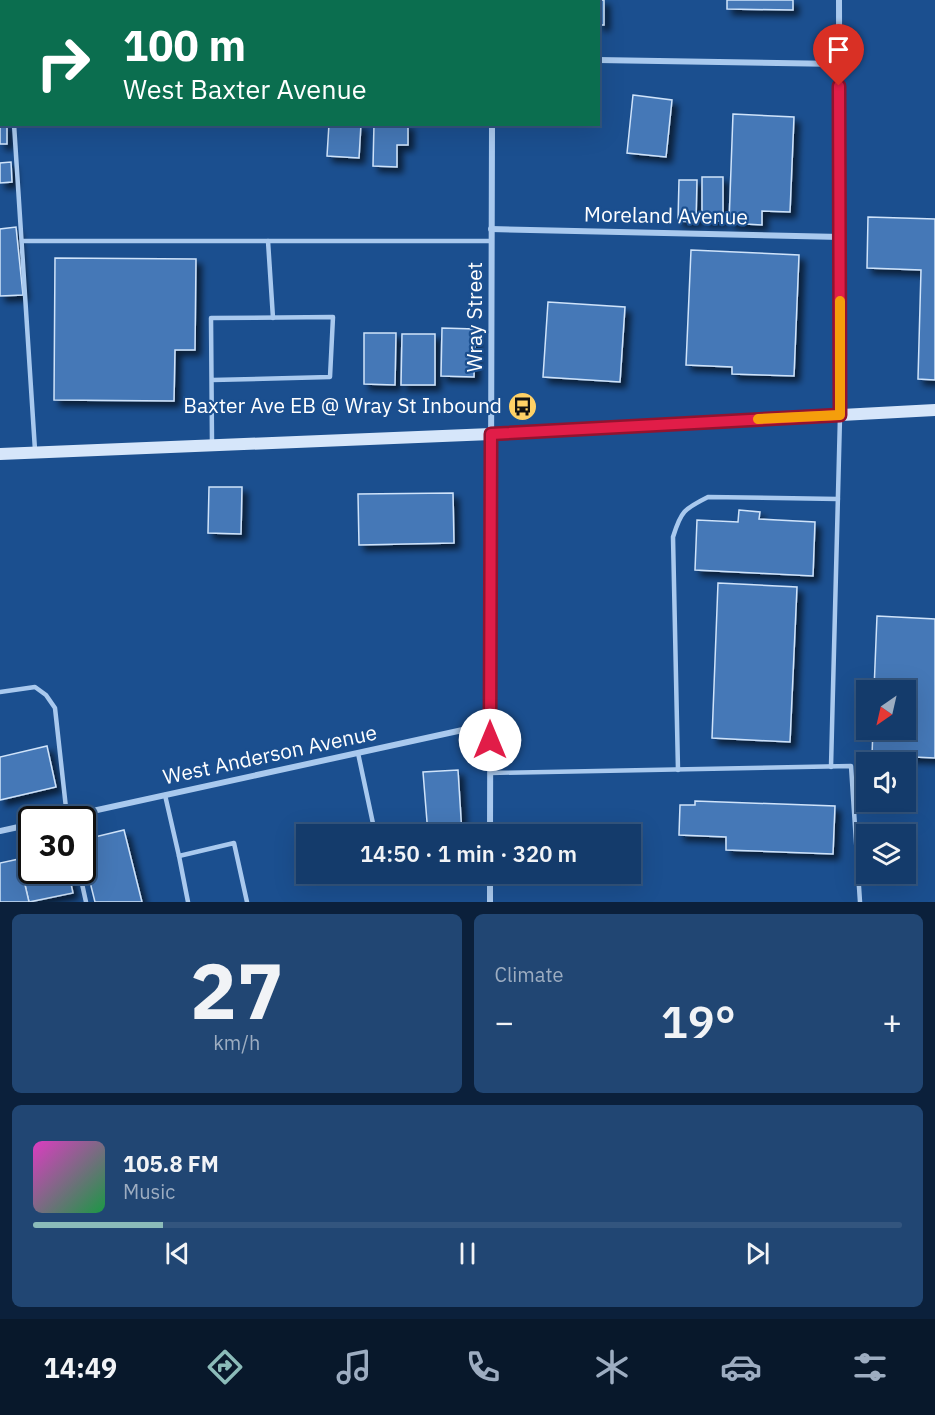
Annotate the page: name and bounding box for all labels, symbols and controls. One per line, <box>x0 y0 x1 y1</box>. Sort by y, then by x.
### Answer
text: 100 m <box>123 18 246 73</box>
icon: right <box>24 24 102 102</box>
pin <box>813 24 864 86</box>
icon: arrive <box>822 33 855 66</box>
text: West Baxter Avenue <box>123 71 367 106</box>
street label: Moreland Avenue <box>584 200 748 230</box>
street label: Wray Street <box>460 262 488 372</box>
bus stop icon: Baxter Ave EB @ Wray St Inbound <box>507 390 539 422</box>
place label: Baxter Ave EB @ Wray St Inbound <box>183 391 502 419</box>
north arrow <box>856 680 916 740</box>
map controls <box>856 680 916 884</box>
position arrow <box>458 708 522 772</box>
street label: West Anderson Avenue <box>160 718 379 790</box>
button: sound <box>856 752 916 812</box>
speed limit sign: 30 <box>18 806 96 884</box>
button: layers <box>856 824 916 884</box>
text: 14:50 · 1 min · 320 m <box>360 839 577 868</box>
text: 27 <box>190 939 284 1040</box>
text: Climate <box>495 961 563 988</box>
text: 19° <box>661 992 736 1050</box>
text: − <box>495 1000 514 1043</box>
text: + <box>882 1000 902 1043</box>
text: km/h <box>213 1029 260 1056</box>
text: 105.8 FM <box>123 1149 219 1178</box>
text: Music <box>123 1178 175 1205</box>
icon: previous <box>161 1237 194 1270</box>
icon: pause <box>451 1237 484 1270</box>
icon: next <box>741 1237 774 1270</box>
icon: directions <box>204 1346 246 1388</box>
icon: music <box>333 1346 375 1388</box>
icon: phone <box>462 1346 504 1388</box>
icon: climate <box>591 1346 633 1388</box>
icon: car <box>720 1346 762 1388</box>
icon: filters <box>849 1346 891 1388</box>
text: 14:49 <box>44 1350 117 1385</box>

